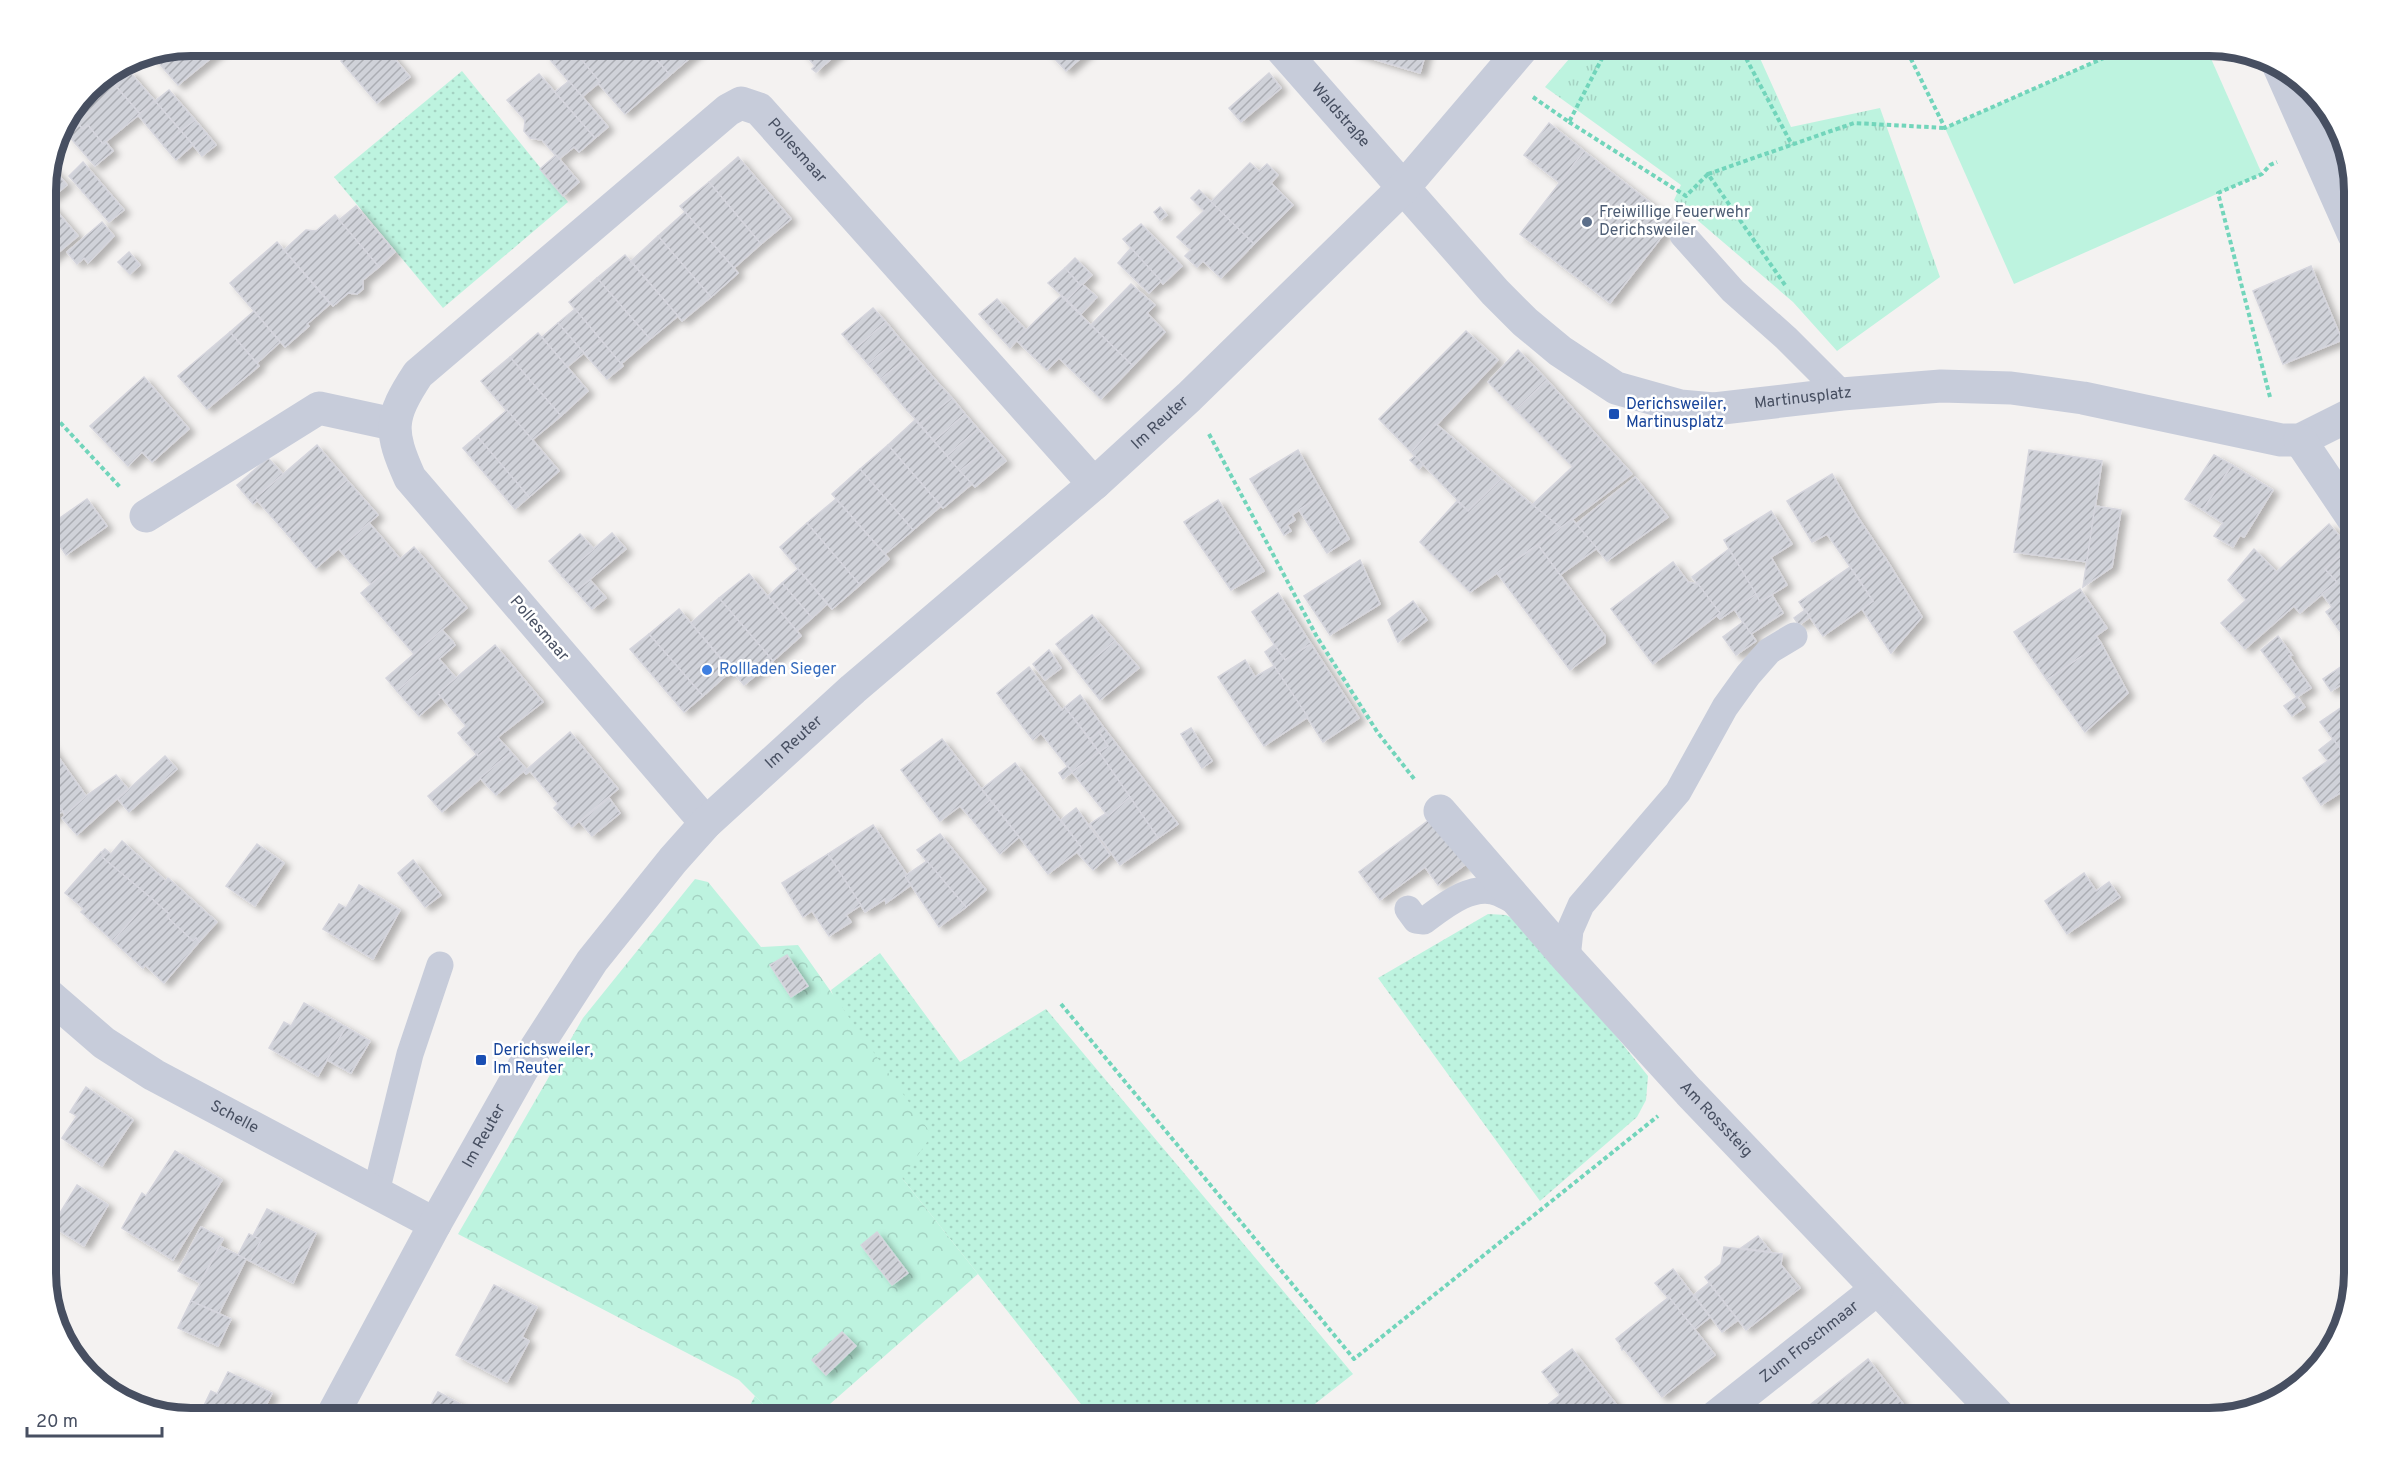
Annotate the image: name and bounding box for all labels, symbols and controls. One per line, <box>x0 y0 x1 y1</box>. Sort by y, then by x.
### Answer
street label: Waldstraße <box>1306 79 1374 152</box>
street label: Pollesmaar <box>762 115 831 188</box>
place label: Freiwillige Feuerwehr Derichsweiler <box>1599 203 1750 241</box>
marker: Freiwillige Feuerwehr Derichsweiler <box>1580 215 1594 229</box>
street label: Martinusplatz <box>1753 383 1853 414</box>
street label: Im Reuter <box>1128 392 1193 454</box>
place label: Derichsweiler, Martinusplatz <box>1626 395 1726 433</box>
marker: Derichsweiler, Martinusplatz <box>1607 407 1621 421</box>
street label: Pollesmaar <box>505 592 573 666</box>
place label: Rollladen Sieger <box>719 660 836 680</box>
marker: Rollladen Sieger <box>700 663 714 677</box>
street label: Im Reuter <box>761 711 827 774</box>
place label: Derichsweiler, Im Reuter <box>493 1041 593 1079</box>
marker: Derichsweiler, Im Reuter <box>474 1053 488 1067</box>
street label: Am Rosssteig <box>1675 1078 1756 1162</box>
street label: Schelle <box>206 1096 262 1139</box>
street label: Im Reuter <box>459 1100 511 1172</box>
street label: Zum Froschmaar <box>1756 1297 1863 1388</box>
scale bar <box>27 1400 162 1438</box>
text: 20 m <box>36 1411 78 1434</box>

